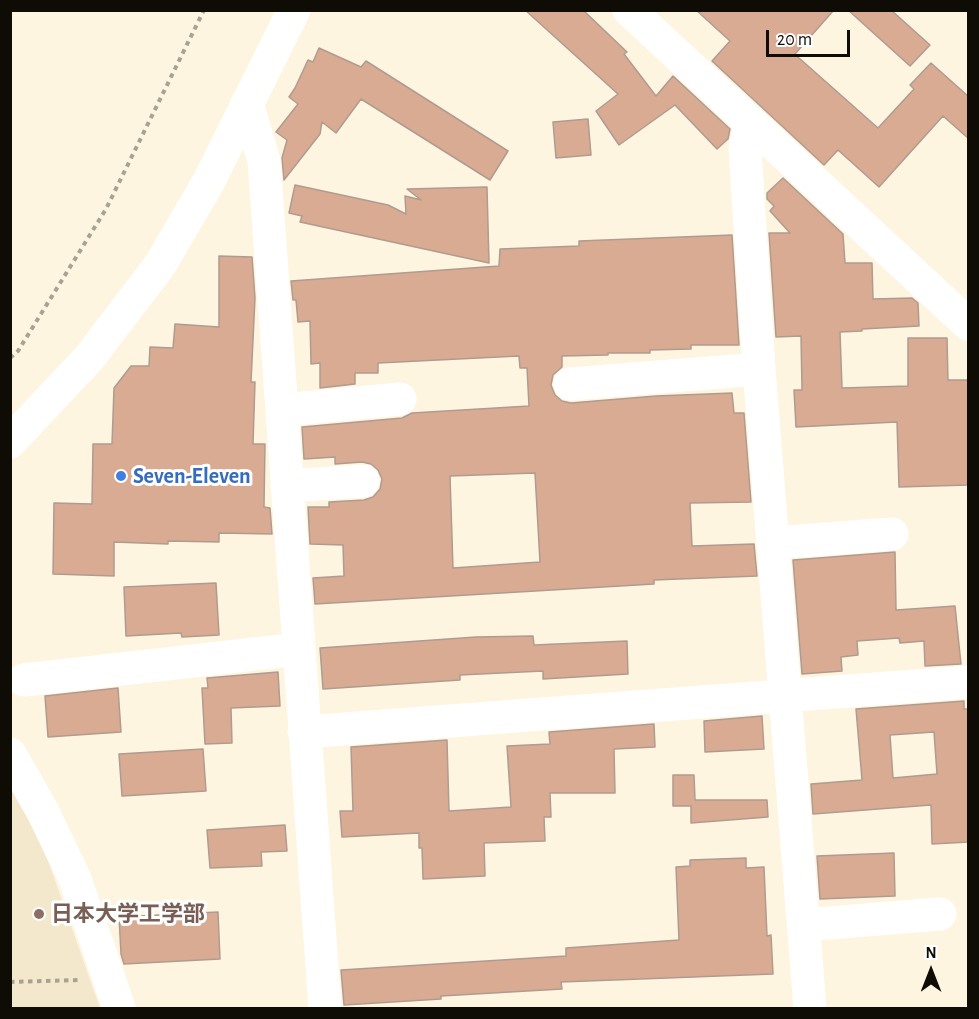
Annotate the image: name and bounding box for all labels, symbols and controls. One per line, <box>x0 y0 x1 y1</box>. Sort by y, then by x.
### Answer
scale bar <box>769 18 853 56</box>
text: 20 m <box>777 31 812 49</box>
place label: Seven-Eleven <box>133 463 251 489</box>
marker: Seven-Eleven <box>114 469 128 483</box>
place label: 日本大学工学部 <box>51 901 205 927</box>
marker: 日本大学工学部 <box>32 907 46 921</box>
north arrow <box>901 941 961 1001</box>
text: N <box>925 945 937 961</box>

